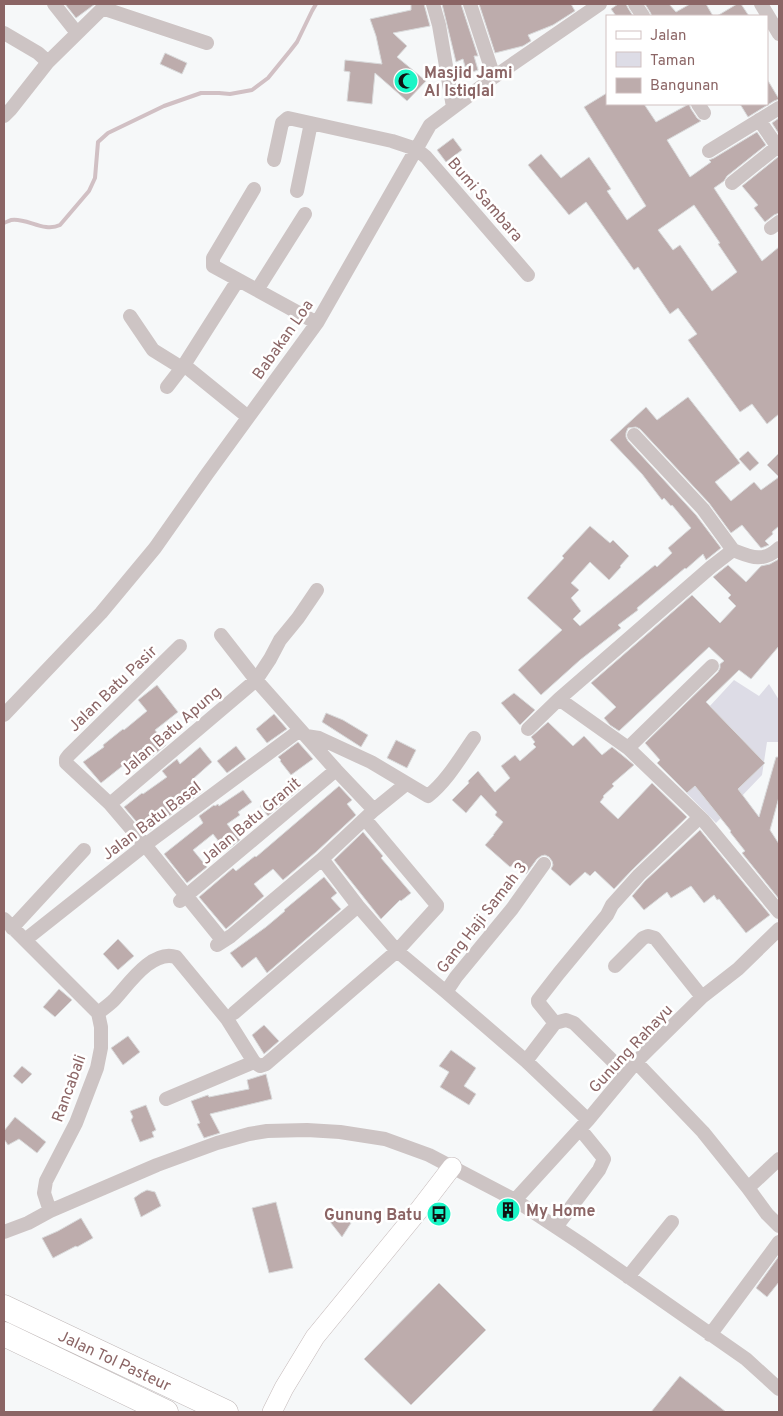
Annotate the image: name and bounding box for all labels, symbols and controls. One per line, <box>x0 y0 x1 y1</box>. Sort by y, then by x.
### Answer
legend <box>606 15 768 105</box>
text: Jalan <box>650 27 687 46</box>
text: Taman <box>650 52 695 71</box>
place label: Masjid Jami Al Istiqlal <box>424 64 513 102</box>
mosque icon: Masjid Jami Al Istiqlal <box>393 68 419 94</box>
text: Bangunan <box>650 77 719 96</box>
street label: Bumi Sambara <box>443 154 526 246</box>
street label: Babakan Loa <box>249 296 318 384</box>
street label: Jalan Batu Pasir <box>65 642 162 737</box>
street label: Jalan Batu Apung <box>117 682 226 781</box>
street label: Jalan Batu Granit <box>197 774 305 869</box>
street label: Jalan Batu Basal <box>99 778 206 865</box>
street label: Gang Haji Samah 3 <box>433 859 532 978</box>
street label: Gunung Rahayu <box>585 1001 678 1098</box>
street label: Rancabali <box>48 1052 91 1125</box>
building icon: My Home <box>495 1197 521 1223</box>
bus stop icon: Gunung Batu <box>426 1201 452 1227</box>
place label: My Home <box>526 1202 596 1222</box>
place label: Gunung Batu <box>324 1206 422 1226</box>
street label: Jalan Tol Pasteur <box>55 1327 174 1397</box>

